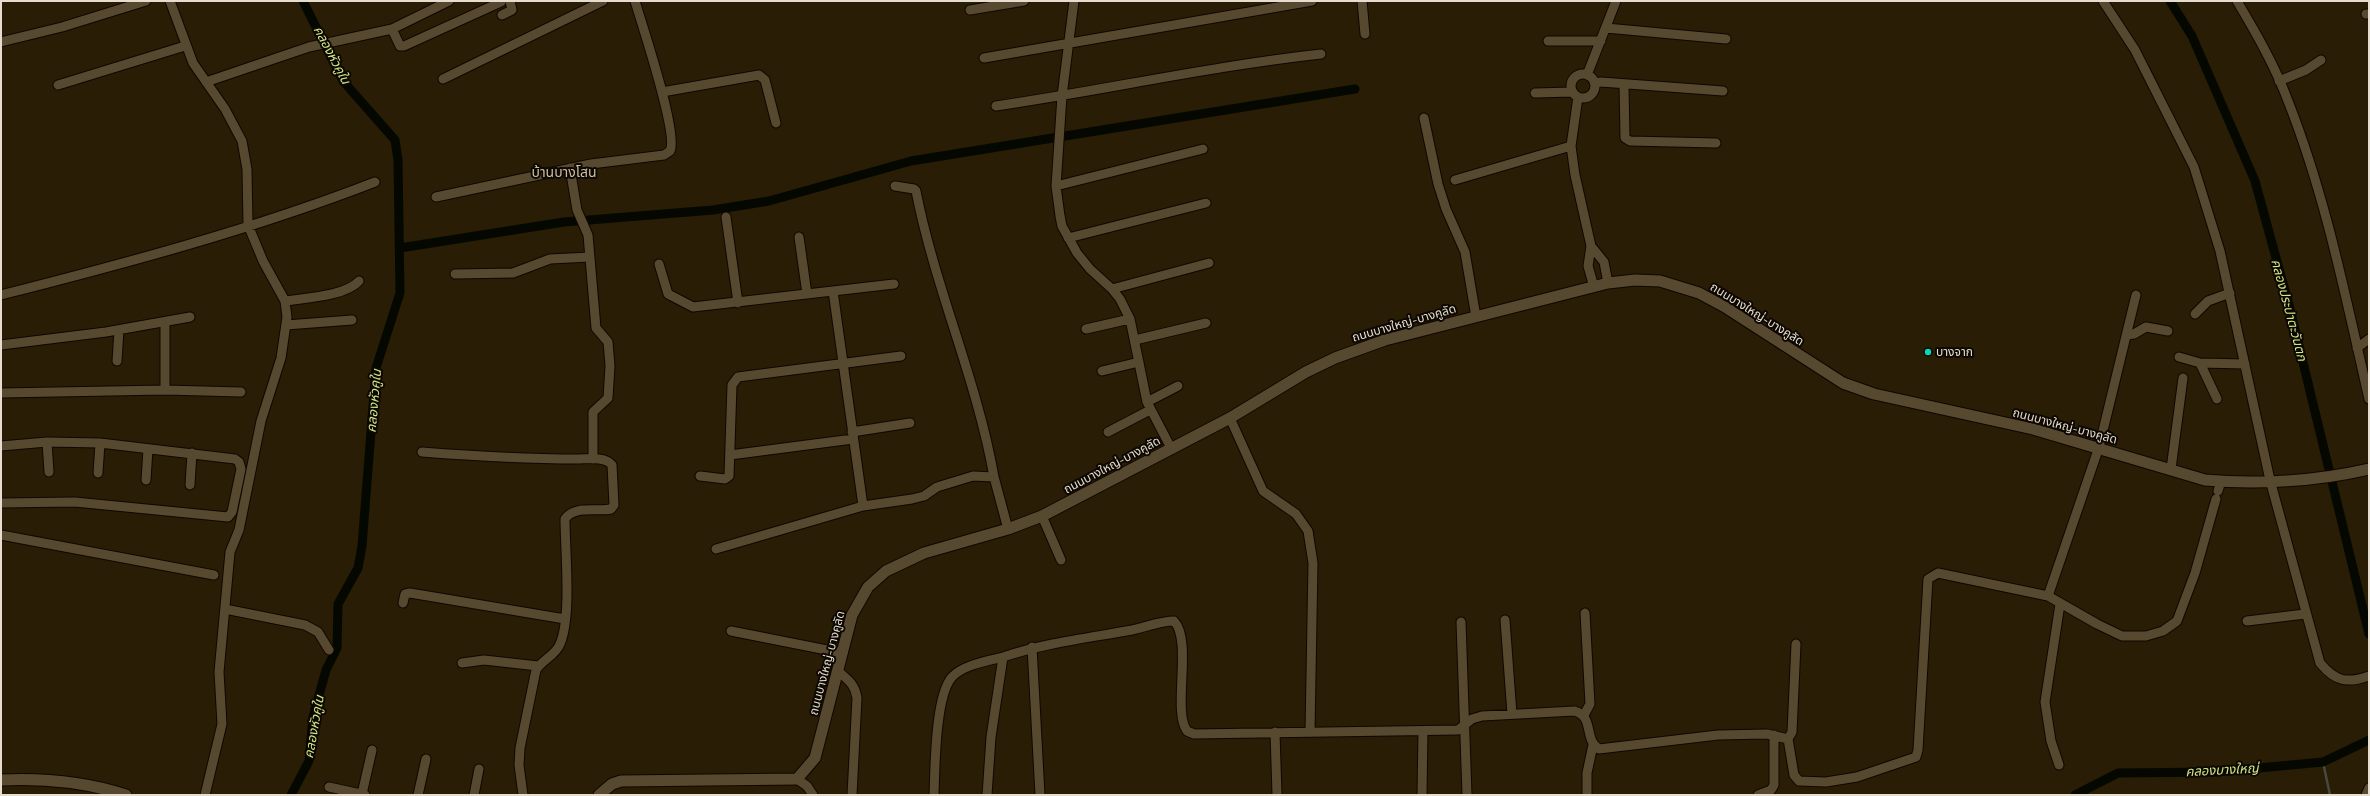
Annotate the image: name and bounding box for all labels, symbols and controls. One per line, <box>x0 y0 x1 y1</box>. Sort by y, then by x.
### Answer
water label: คลองหัวคูใน <box>310 23 354 87</box>
district label: บ้านบางโสน <box>531 164 597 180</box>
water label: คลองประปาตะวันตก <box>2268 257 2310 363</box>
street label: ถนนบางใหญ่-บางคูลัด <box>1708 279 1806 349</box>
street label: ถนนบางใหญ่-บางคูลัด <box>1350 301 1458 345</box>
place label: บางจาก <box>1936 345 1973 359</box>
marker: บางจาก <box>1923 347 1933 357</box>
water label: คลองหัวคูใน <box>363 369 385 433</box>
street label: ถนนบางใหญ่-บางคูลัด <box>2011 405 2119 447</box>
street label: ถนนบางใหญ่-บางคูลัด <box>1061 433 1163 497</box>
street label: ถนนบางใหญ่-บางคูลัด <box>806 609 848 717</box>
water label: คลองหัวคูใน <box>301 694 327 760</box>
water label: คลองบางใหญ่ <box>2185 760 2259 780</box>

